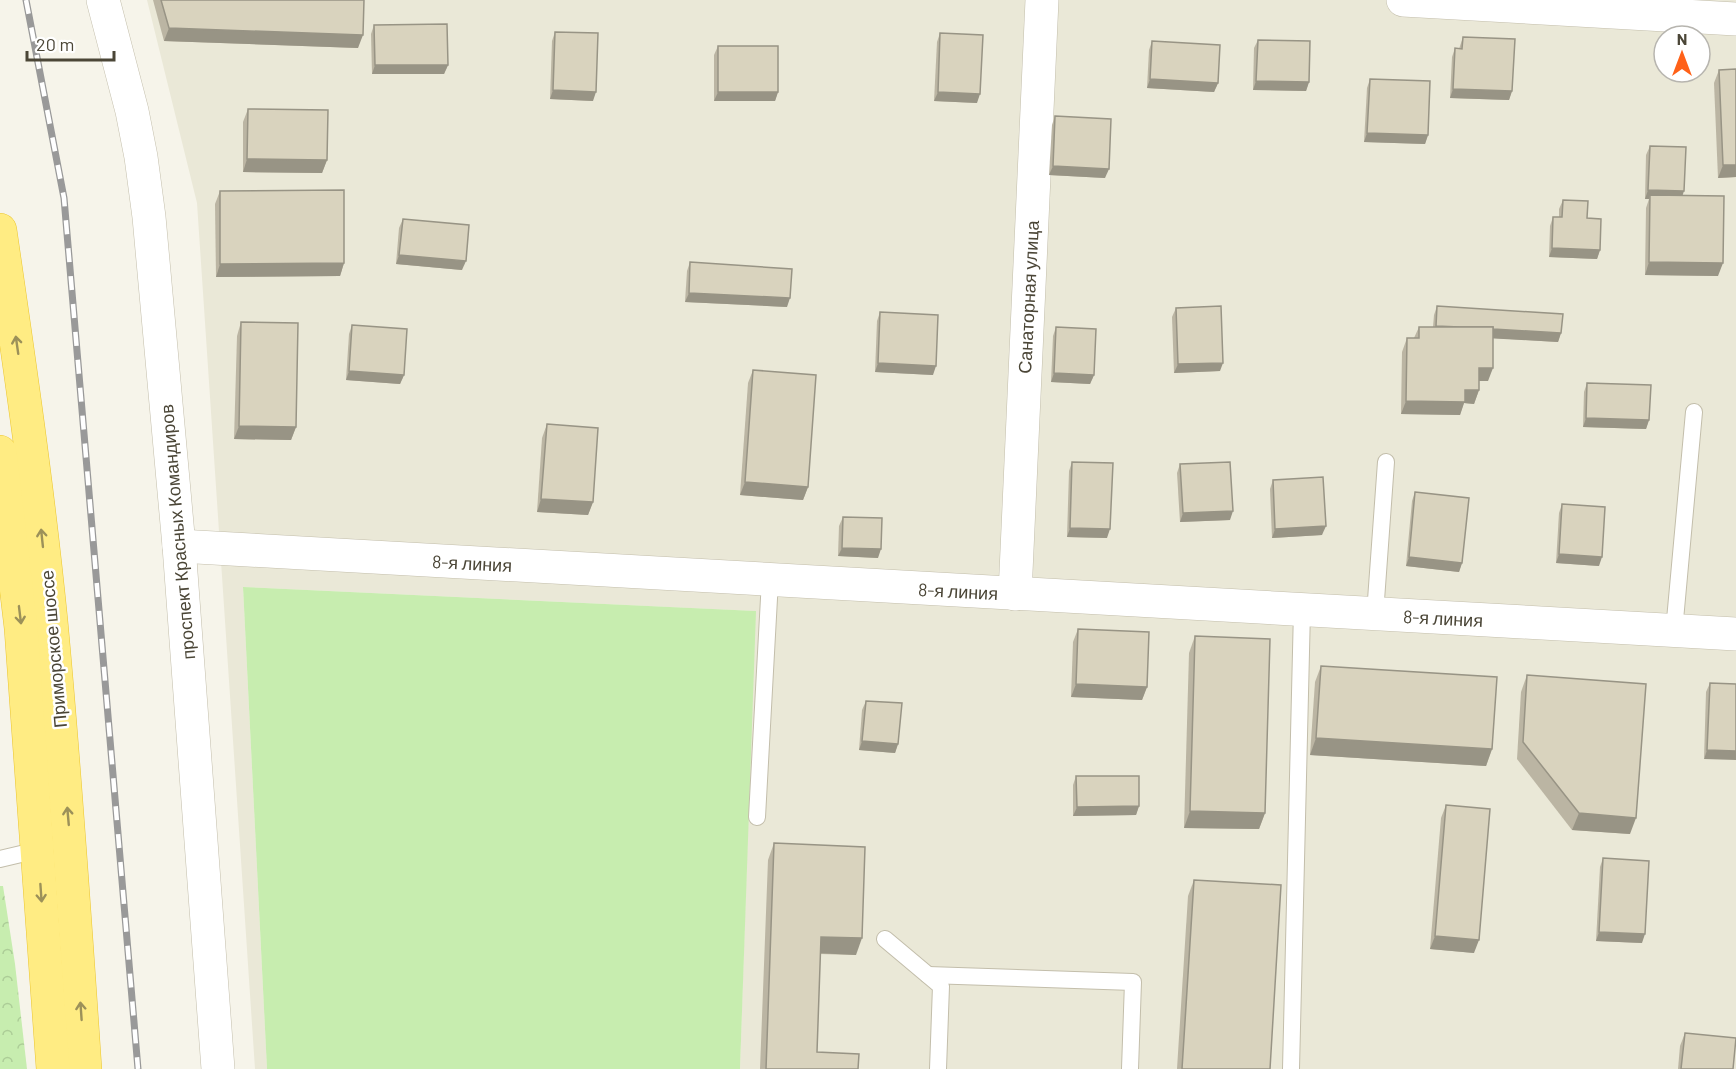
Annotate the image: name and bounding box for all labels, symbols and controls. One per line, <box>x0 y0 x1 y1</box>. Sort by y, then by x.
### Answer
scale bar <box>27 24 114 62</box>
north arrow <box>1652 24 1712 84</box>
text: N <box>1677 29 1687 48</box>
text: 20 m <box>36 33 74 55</box>
street label: Санаторная улица <box>1013 219 1043 374</box>
one-way arrow <box>11 336 22 355</box>
street label: проспект Красных Командиров <box>155 403 199 661</box>
one-way arrow <box>36 529 47 549</box>
street label: 8-я линия <box>431 550 513 576</box>
street label: Приморское шоссе <box>35 569 71 729</box>
street label: 8-я линия <box>917 578 999 604</box>
one-way arrow <box>14 604 25 624</box>
street label: 8-я линия <box>1402 605 1484 631</box>
one-way arrow <box>62 807 73 827</box>
one-way arrow <box>36 882 47 902</box>
one-way arrow <box>76 1001 87 1021</box>

